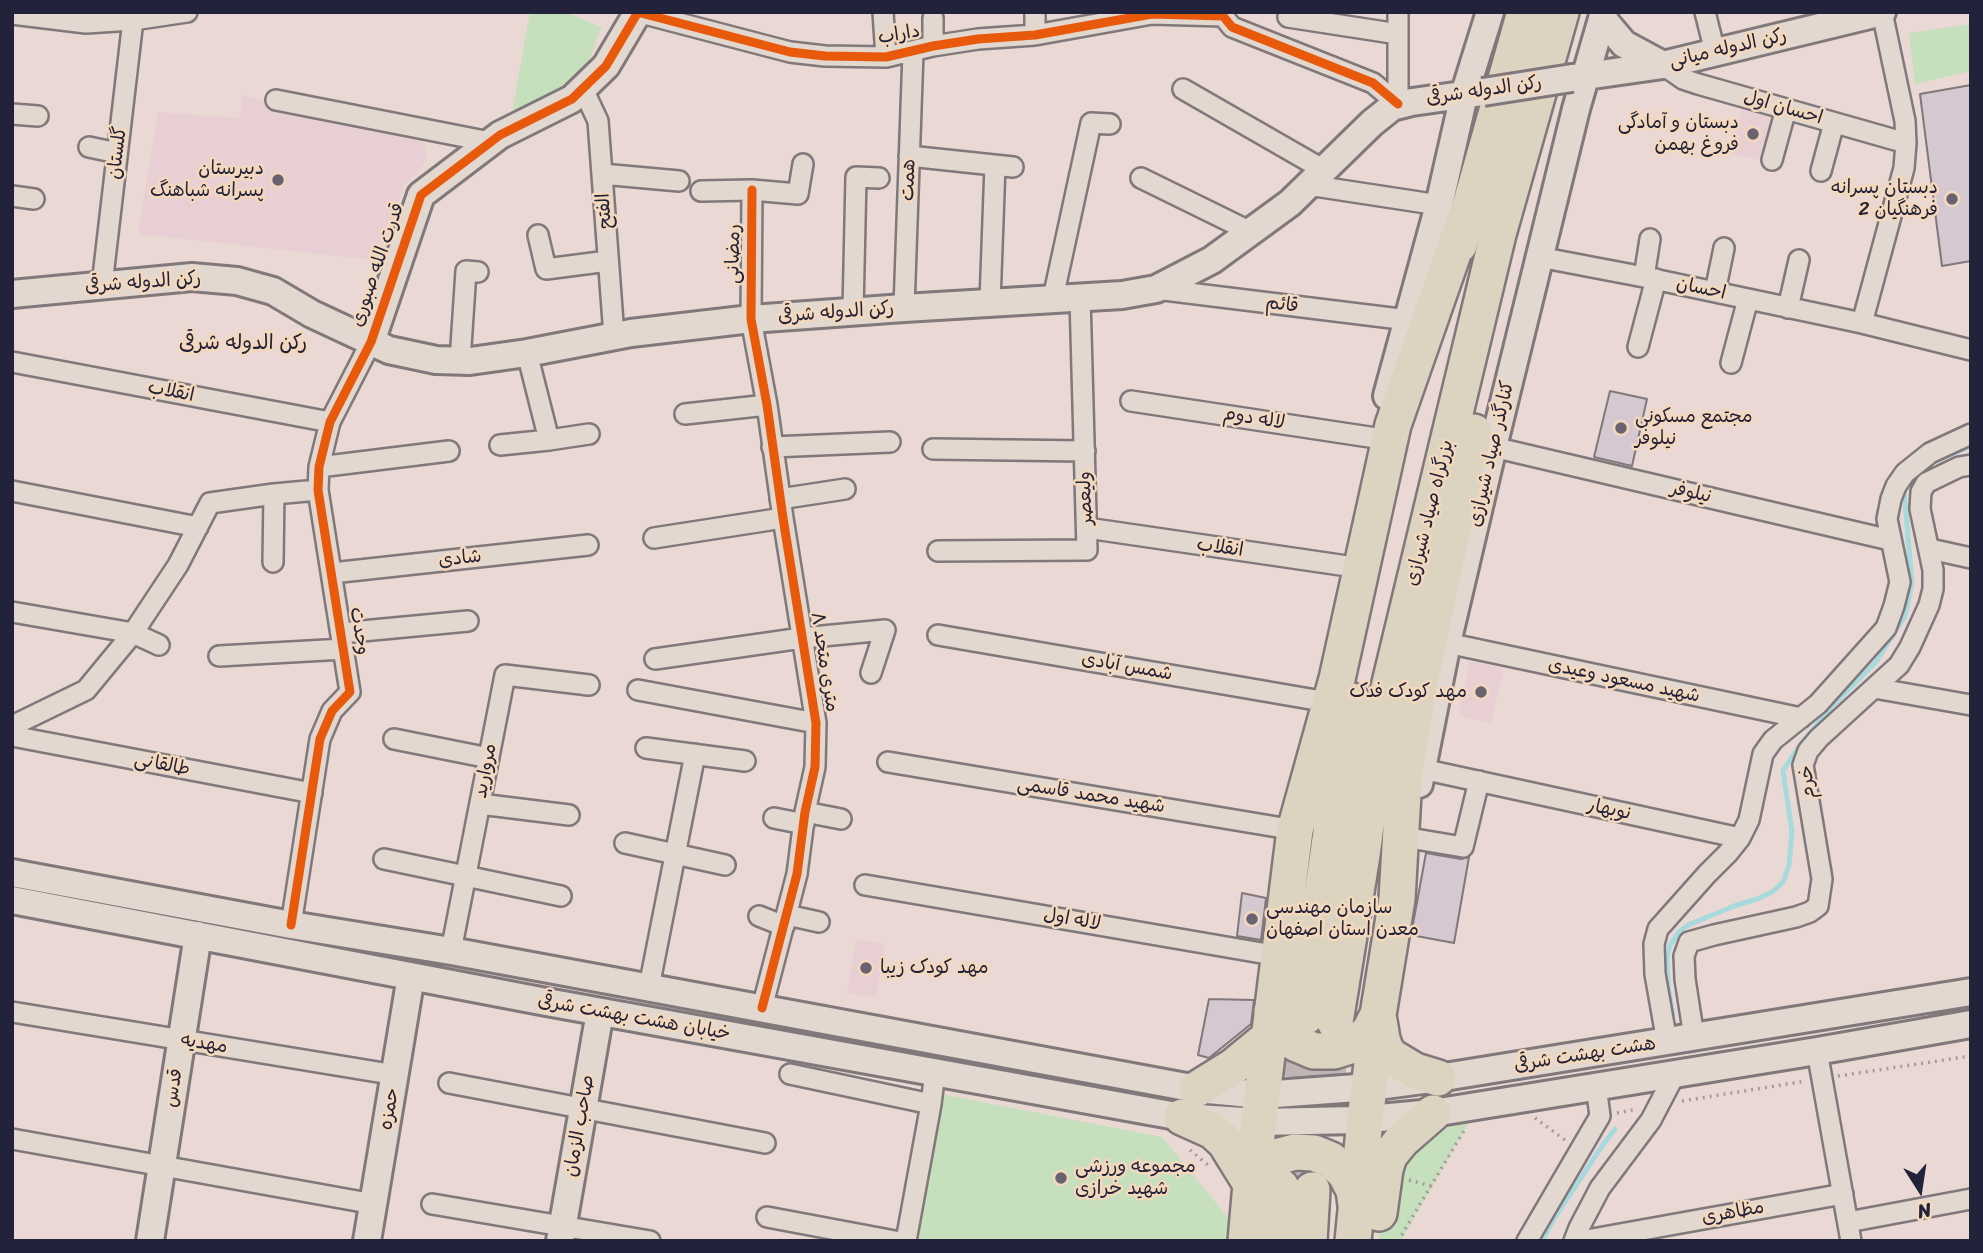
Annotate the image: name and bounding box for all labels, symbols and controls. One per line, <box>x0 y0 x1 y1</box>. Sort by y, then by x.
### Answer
street label: داراب <box>876 20 922 50</box>
street label: رکن الدوله میانی <box>1667 24 1789 74</box>
street label: رکن الدوله شرقی <box>1425 72 1543 110</box>
street label: احسان اول <box>1741 86 1825 130</box>
place label: دبستان و آمادگی فروغ بهمن <box>1618 112 1739 156</box>
street label: گلستان <box>103 125 133 181</box>
marker: دبستان و آمادگی فروغ بهمن <box>1745 126 1761 142</box>
place label: دبیرستان پسرانه شباهنگ <box>150 158 264 202</box>
street label: همت <box>897 158 921 202</box>
marker: دبیرستان پسرانه شباهنگ <box>270 172 286 188</box>
place label: دبستان پسرانه فرهنگیان 2 <box>1830 177 1938 221</box>
marker: دبستان پسرانه فرهنگیان 2 <box>1944 191 1960 207</box>
street label: الفتح <box>592 192 618 230</box>
street label: قدرت الله صبوری <box>346 200 410 330</box>
street label: رمضانی <box>722 224 746 284</box>
street label: رکن الدوله شرقی <box>84 268 202 298</box>
street label: احسان <box>1674 273 1728 305</box>
street label: قائم <box>1264 292 1300 318</box>
street label: رکن الدوله شرقی <box>777 298 895 328</box>
district label: رکن الدوله شرقی <box>179 331 307 357</box>
street label: انقلاب <box>146 376 196 408</box>
street label: کنارگذر صیاد شیرازی <box>1464 379 1520 529</box>
street label: لاله دوم <box>1221 403 1287 435</box>
place label: مجتمع مسکونی نیلوفر <box>1635 406 1753 450</box>
marker: مجتمع مسکونی نیلوفر <box>1613 420 1629 436</box>
street label: بزرگراه صیاد شیرازی <box>1401 438 1459 588</box>
street label: ولیعصر <box>1074 471 1098 525</box>
street label: نیلوفر <box>1668 477 1714 509</box>
street label: انقلاب <box>1195 533 1245 563</box>
street label: شادی <box>437 545 483 573</box>
street label: وحدت <box>344 605 374 657</box>
street label: ۸ متری متحد <box>805 610 843 714</box>
street label: شمس آبادی <box>1080 648 1174 686</box>
street label: شهید مسعود وعیدی <box>1546 654 1702 708</box>
place label: مهد کودک فدک <box>1349 681 1467 703</box>
marker: مهد کودک فدک <box>1473 684 1489 700</box>
street label: مروارید <box>470 742 502 800</box>
street label: طالقانی <box>132 748 192 782</box>
street label: خرم <box>1795 764 1821 800</box>
street label: شهید محمد قاسمی <box>1015 773 1167 819</box>
street label: نوبهار <box>1585 794 1633 826</box>
place label: سازمان مهندسی معدن استان اصفهان <box>1266 897 1419 941</box>
street label: لاله اول <box>1042 904 1102 936</box>
marker: سازمان مهندسی معدن استان اصفهان <box>1244 911 1260 927</box>
place label: مهد کودک زیبا <box>880 957 989 979</box>
marker: مهد کودک زیبا <box>858 960 874 976</box>
street label: خیابان هشت بهشت شرقی <box>536 990 732 1046</box>
street label: مهدیه <box>179 1029 229 1059</box>
street label: هشت بهشت شرقی <box>1513 1033 1657 1077</box>
street label: قدس <box>160 1067 188 1109</box>
street label: صاحب الزمان <box>560 1073 600 1179</box>
street label: حمزه <box>375 1086 405 1132</box>
north arrow <box>1885 1155 1955 1225</box>
place label: مجموعه ورزشی شهید خرازی <box>1075 1156 1196 1200</box>
marker: مجموعه ورزشی شهید خرازی <box>1053 1170 1069 1186</box>
text: N <box>1915 1194 1934 1229</box>
street label: مظاهری <box>1700 1196 1766 1230</box>

